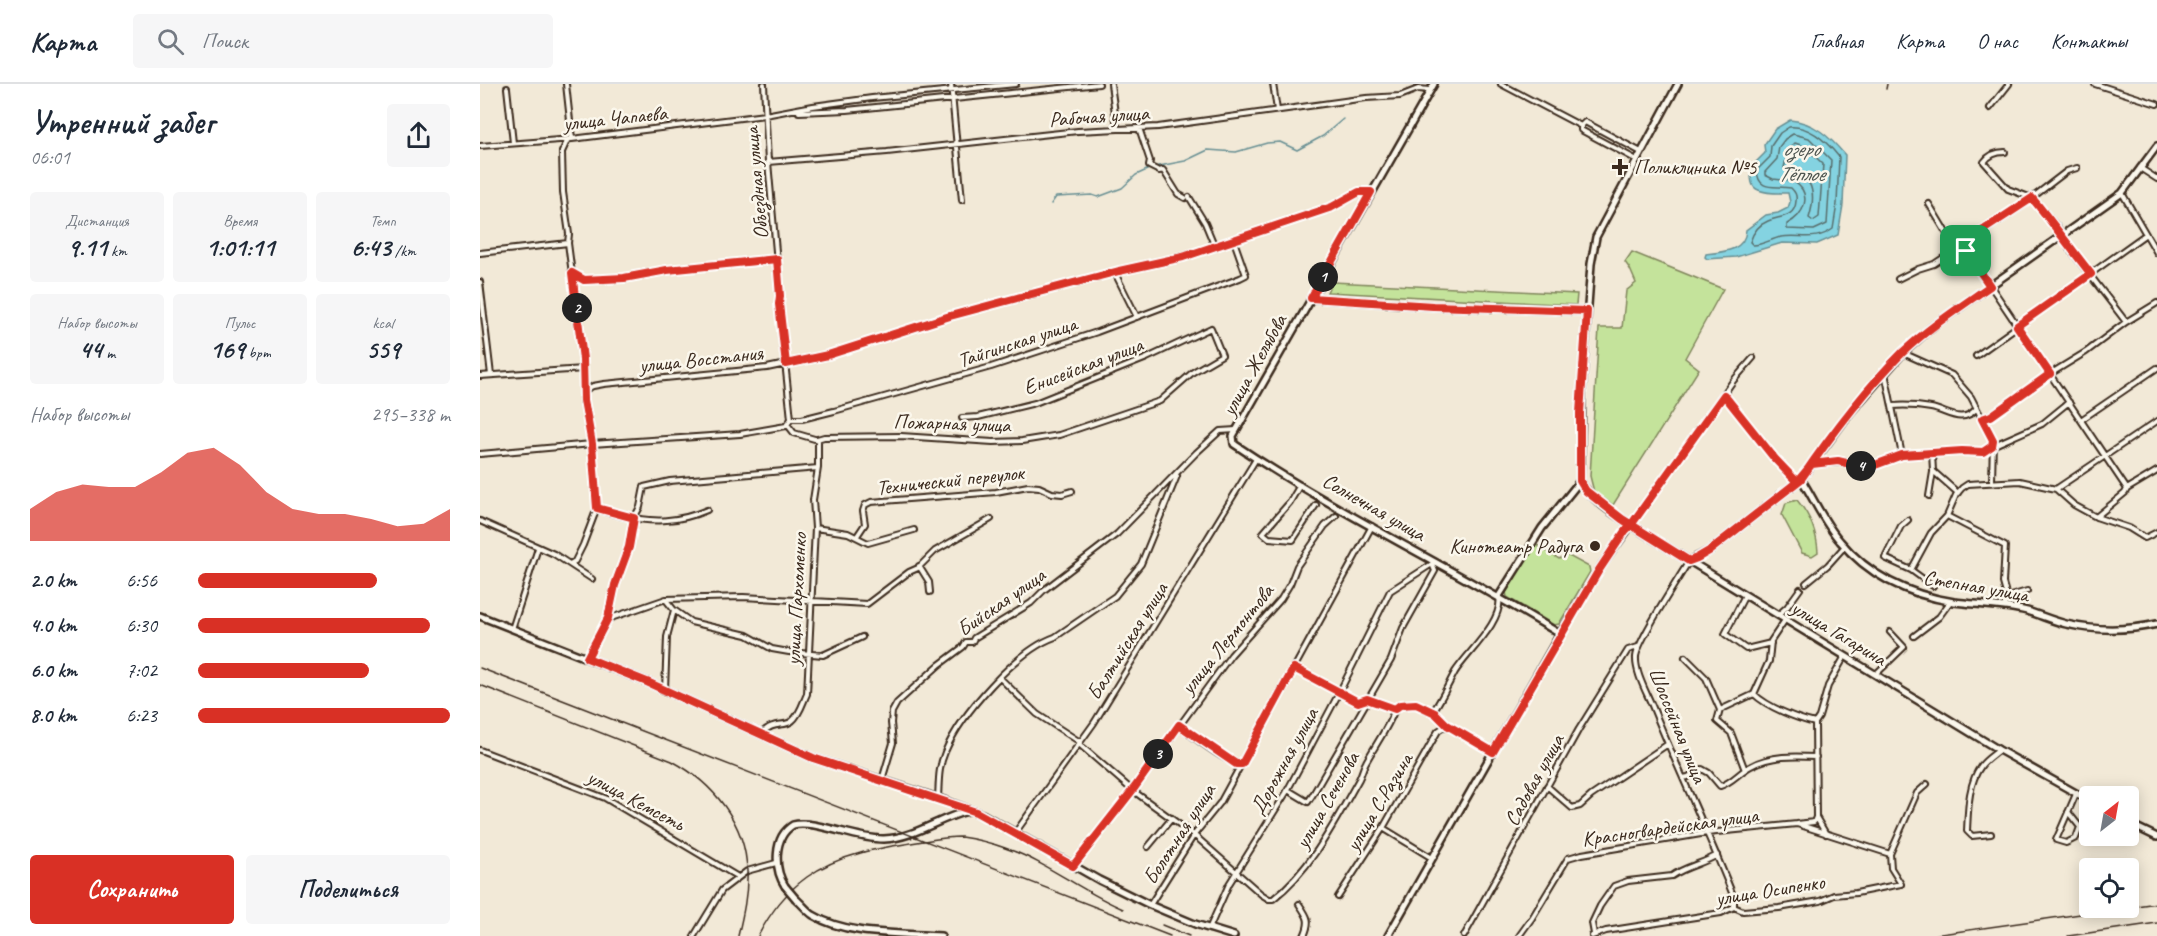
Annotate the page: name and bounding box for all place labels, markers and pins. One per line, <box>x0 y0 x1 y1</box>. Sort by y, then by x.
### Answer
place label: Поликлиника №5 <box>1634 154 1758 180</box>
marker: Поликлиника №5 <box>1611 158 1629 176</box>
pin <box>1940 225 1991 276</box>
pin: 1 <box>1308 262 1338 292</box>
pin: 2 <box>562 293 592 323</box>
pin: 4 <box>1846 451 1876 481</box>
place label: Кинотеатр Радуга <box>1449 533 1585 559</box>
marker: Кинотеатр Радуга <box>1588 539 1602 553</box>
pin: 3 <box>1143 739 1173 769</box>

